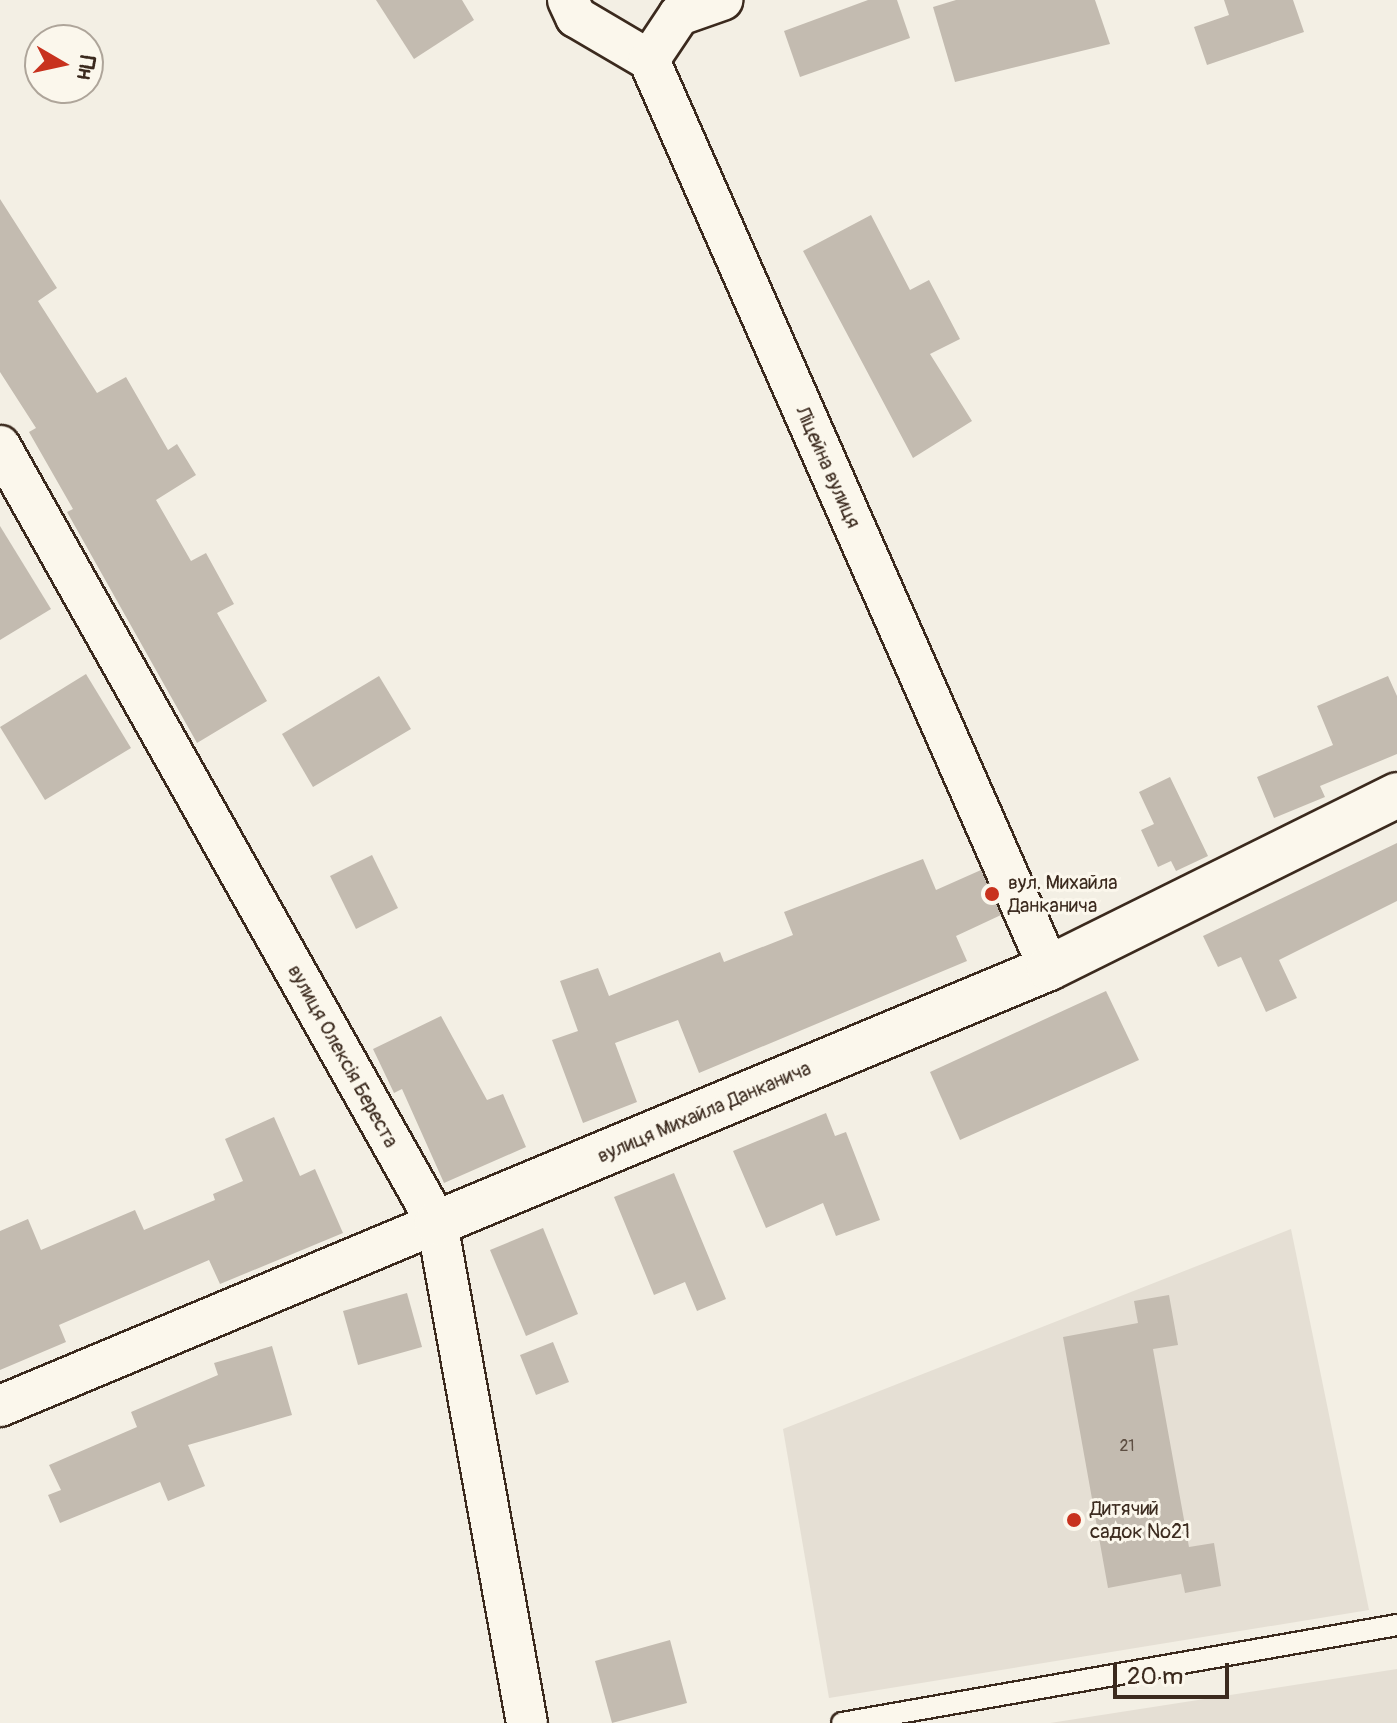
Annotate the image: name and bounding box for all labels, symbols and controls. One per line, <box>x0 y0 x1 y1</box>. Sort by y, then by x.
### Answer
north arrow <box>24 24 104 104</box>
text: Пн <box>70 53 101 82</box>
street label: Ліцейна вулиця <box>790 402 866 532</box>
place label: вул. Михайла Данканича <box>1008 870 1118 917</box>
marker: вул. Михайла Данканича <box>983 885 1001 903</box>
street label: вулиця Олексія Береста <box>283 960 403 1152</box>
street label: вулиця Михайла Данканича <box>594 1056 814 1168</box>
house number: 21 <box>1119 1436 1135 1456</box>
place label: Дитячий садок №21 <box>1090 1496 1190 1543</box>
marker: Дитячий садок №21 <box>1065 1511 1083 1529</box>
scale bar <box>1117 1647 1233 1697</box>
text: 20 m <box>1127 1662 1183 1691</box>

